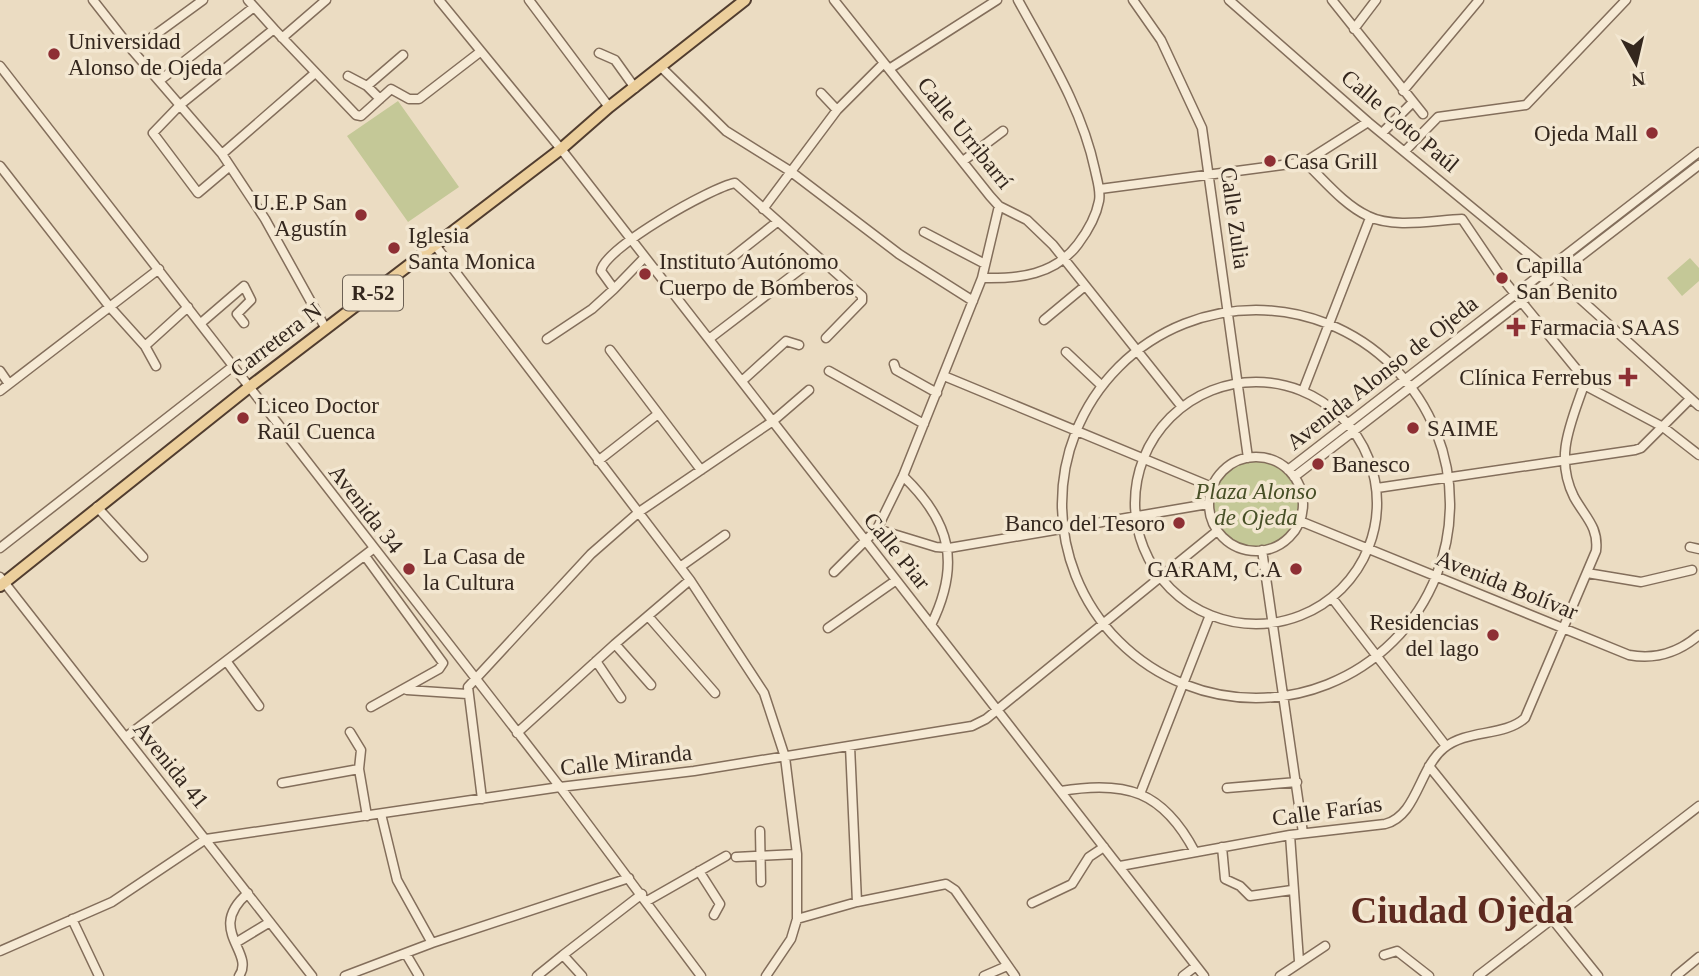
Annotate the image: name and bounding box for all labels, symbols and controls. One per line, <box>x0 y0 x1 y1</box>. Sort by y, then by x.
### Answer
north arrow <box>1601 28 1671 98</box>
place label: Universidad Alonso de Ojeda <box>68 29 223 80</box>
marker: Universidad Alonso de Ojeda <box>46 46 62 62</box>
street label: Calle Coto Paúl <box>1336 65 1464 177</box>
text: N <box>1630 68 1647 91</box>
street label: Calle Urribarrí <box>912 72 1018 194</box>
place label: Ojeda Mall <box>1534 121 1638 146</box>
marker: Ojeda Mall <box>1644 125 1660 141</box>
place label: Casa Grill <box>1284 149 1378 174</box>
marker: Casa Grill <box>1262 153 1278 169</box>
street label: Calle Zulia <box>1215 165 1255 271</box>
place label: U.E.P San Agustín <box>253 190 347 241</box>
marker: U.E.P San Agustín <box>353 207 369 223</box>
place label: Iglesia Santa Monica <box>408 223 535 274</box>
marker: Iglesia Santa Monica <box>386 240 402 256</box>
place label: Instituto Autónomo Cuerpo de Bomberos <box>659 249 855 300</box>
place label: Capilla San Benito <box>1516 253 1618 304</box>
marker: Instituto Autónomo Cuerpo de Bomberos <box>637 266 653 282</box>
marker: Capilla San Benito <box>1494 270 1510 286</box>
road number: R-52 <box>343 276 403 310</box>
street label: Avenida Alonso de Ojeda <box>1282 291 1482 455</box>
street label: Carretera N <box>225 297 327 382</box>
place label: Farmacia SAAS <box>1530 315 1680 340</box>
marker: Farmacia SAAS <box>1508 319 1524 335</box>
place label: Clínica Ferrebus <box>1459 365 1612 390</box>
marker: Clínica Ferrebus <box>1618 367 1638 387</box>
place label: Liceo Doctor Raúl Cuenca <box>257 393 379 444</box>
marker: Liceo Doctor Raúl Cuenca <box>235 410 251 426</box>
place label: SAIME <box>1427 416 1499 441</box>
marker: SAIME <box>1405 420 1421 436</box>
place label: Banesco <box>1332 452 1410 477</box>
marker: Banesco <box>1310 456 1326 472</box>
street label: Avenida 34 <box>324 460 408 558</box>
park label: Plaza Alonso de Ojeda <box>1194 479 1317 530</box>
street label: Calle Piar <box>859 508 936 595</box>
place label: Banco del Tesoro <box>1005 511 1165 536</box>
marker: Banco del Tesoro <box>1171 515 1187 531</box>
place label: La Casa de la Cultura <box>423 544 525 595</box>
street label: Avenida Bolívar <box>1432 545 1582 625</box>
place label: GARAM, C.A <box>1147 557 1282 582</box>
marker: La Casa de la Cultura <box>401 561 417 577</box>
marker: GARAM, C.A <box>1288 561 1304 577</box>
place label: Residencias del lago <box>1369 610 1479 661</box>
marker: Residencias del lago <box>1485 627 1501 643</box>
street label: Avenida 41 <box>128 716 214 814</box>
street label: Calle Miranda <box>559 740 693 780</box>
street label: Calle Farías <box>1271 791 1383 831</box>
district label: Ciudad Ojeda <box>1350 890 1574 931</box>

